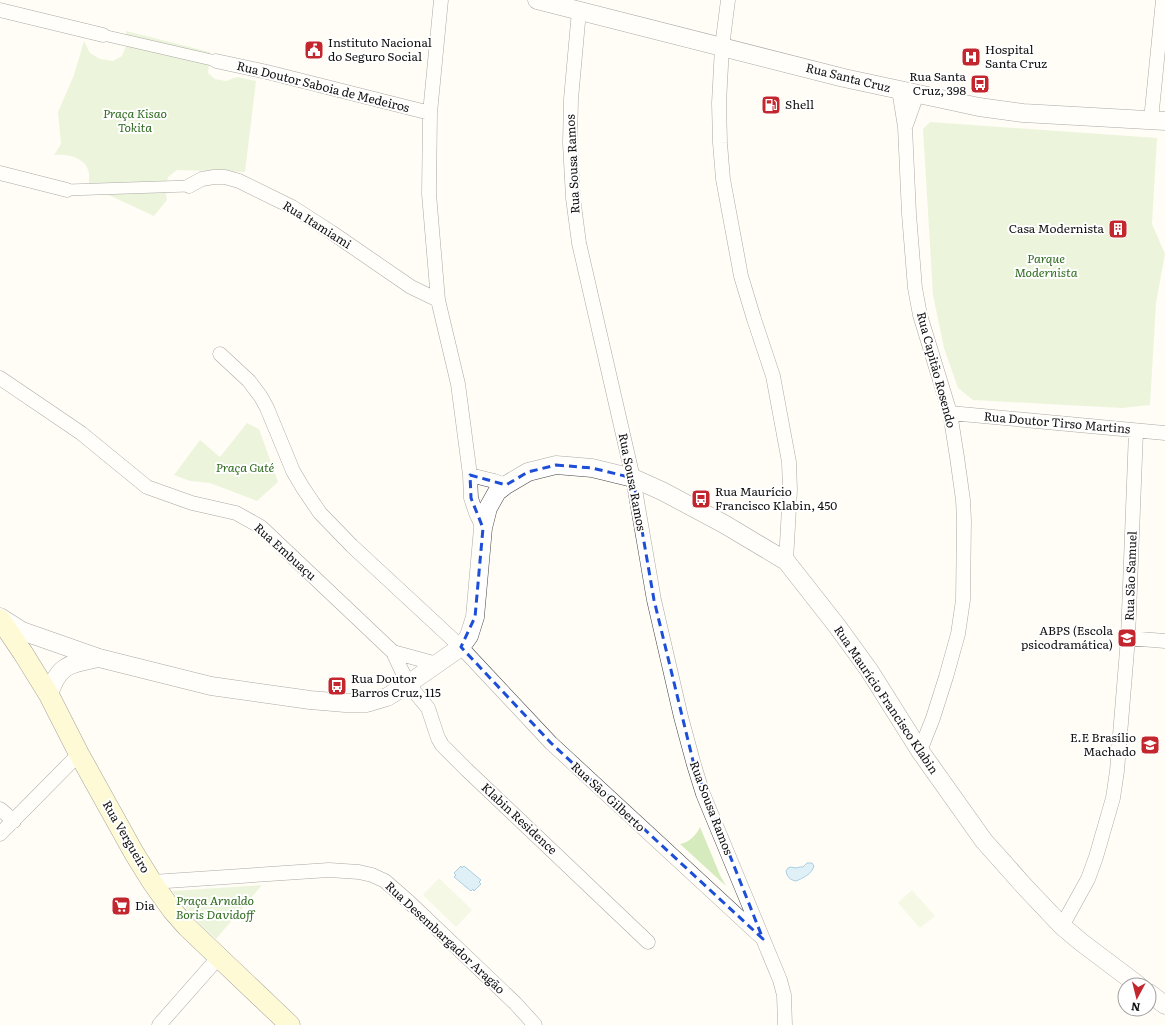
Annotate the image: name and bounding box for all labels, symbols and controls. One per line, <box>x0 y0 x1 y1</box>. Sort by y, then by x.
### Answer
place label: Instituto Nacional do Seguro Social <box>328 33 432 65</box>
public building icon: Instituto Nacional do Seguro Social <box>303 39 325 61</box>
place label: Hospital Santa Cruz <box>985 40 1047 72</box>
hospital icon: Hospital Santa Cruz <box>960 46 982 68</box>
street label: Rua Doutor Saboia de Medeiros <box>235 56 412 116</box>
street label: Rua Santa Cruz <box>804 58 893 96</box>
place label: Rua Santa Cruz, 398 <box>909 67 967 99</box>
bus stop icon: Rua Santa Cruz, 398 <box>969 73 991 95</box>
fuel station icon: Shell <box>760 94 782 116</box>
place label: Shell <box>785 95 814 113</box>
park label: Praça Kisao Tokita <box>103 104 167 136</box>
street label: Rua Sousa Ramos <box>560 113 584 214</box>
street label: Rua Itamiami <box>280 196 355 252</box>
building icon: Casa Modernista <box>1107 218 1129 240</box>
place label: Casa Modernista <box>1009 219 1105 237</box>
park label: Parque Modernista <box>1014 249 1078 281</box>
street label: Rua Capitão Rosendo <box>913 310 961 430</box>
street label: Rua Doutor Tirso Martins <box>983 407 1132 437</box>
street label: Rua Sousa Ramos <box>615 431 651 533</box>
park label: Praça Guté <box>216 458 275 476</box>
place label: Rua Maurício Francisco Klabin, 450 <box>715 482 837 514</box>
bus stop icon: Rua Maurício Francisco Klabin, 450 <box>690 488 712 510</box>
street label: Rua Embuaçu <box>251 518 321 584</box>
street label: Rua São Samuel <box>1119 531 1141 621</box>
place label: ABPS (Escola psicodramática) <box>1021 621 1114 653</box>
street label: Rua Maurício Francisco Klabin <box>830 622 943 777</box>
school or university icon: ABPS (Escola psicodramática) <box>1116 627 1138 649</box>
place label: Rua Doutor Barros Cruz, 115 <box>351 669 441 701</box>
bus stop icon: Rua Doutor Barros Cruz, 115 <box>326 675 348 697</box>
place label: E.E Brasílio Machado <box>1070 728 1136 760</box>
school or university icon: E.E Brasílio Machado <box>1139 734 1161 756</box>
street label: Rua São Gilberto <box>568 757 650 835</box>
street label: Rua Sousa Ramos <box>686 758 738 858</box>
street label: Klabin Residence <box>478 778 562 858</box>
street label: Rua Vergueiro <box>99 797 155 876</box>
street label: Rua Desembargador Aragão <box>382 877 510 998</box>
park label: Praça Arnaldo Boris Davidoff <box>176 891 256 923</box>
supermarket icon: Dia <box>110 895 132 917</box>
place label: Dia <box>135 896 155 914</box>
north arrow <box>1117 977 1157 1017</box>
text: N <box>1130 999 1141 1016</box>

